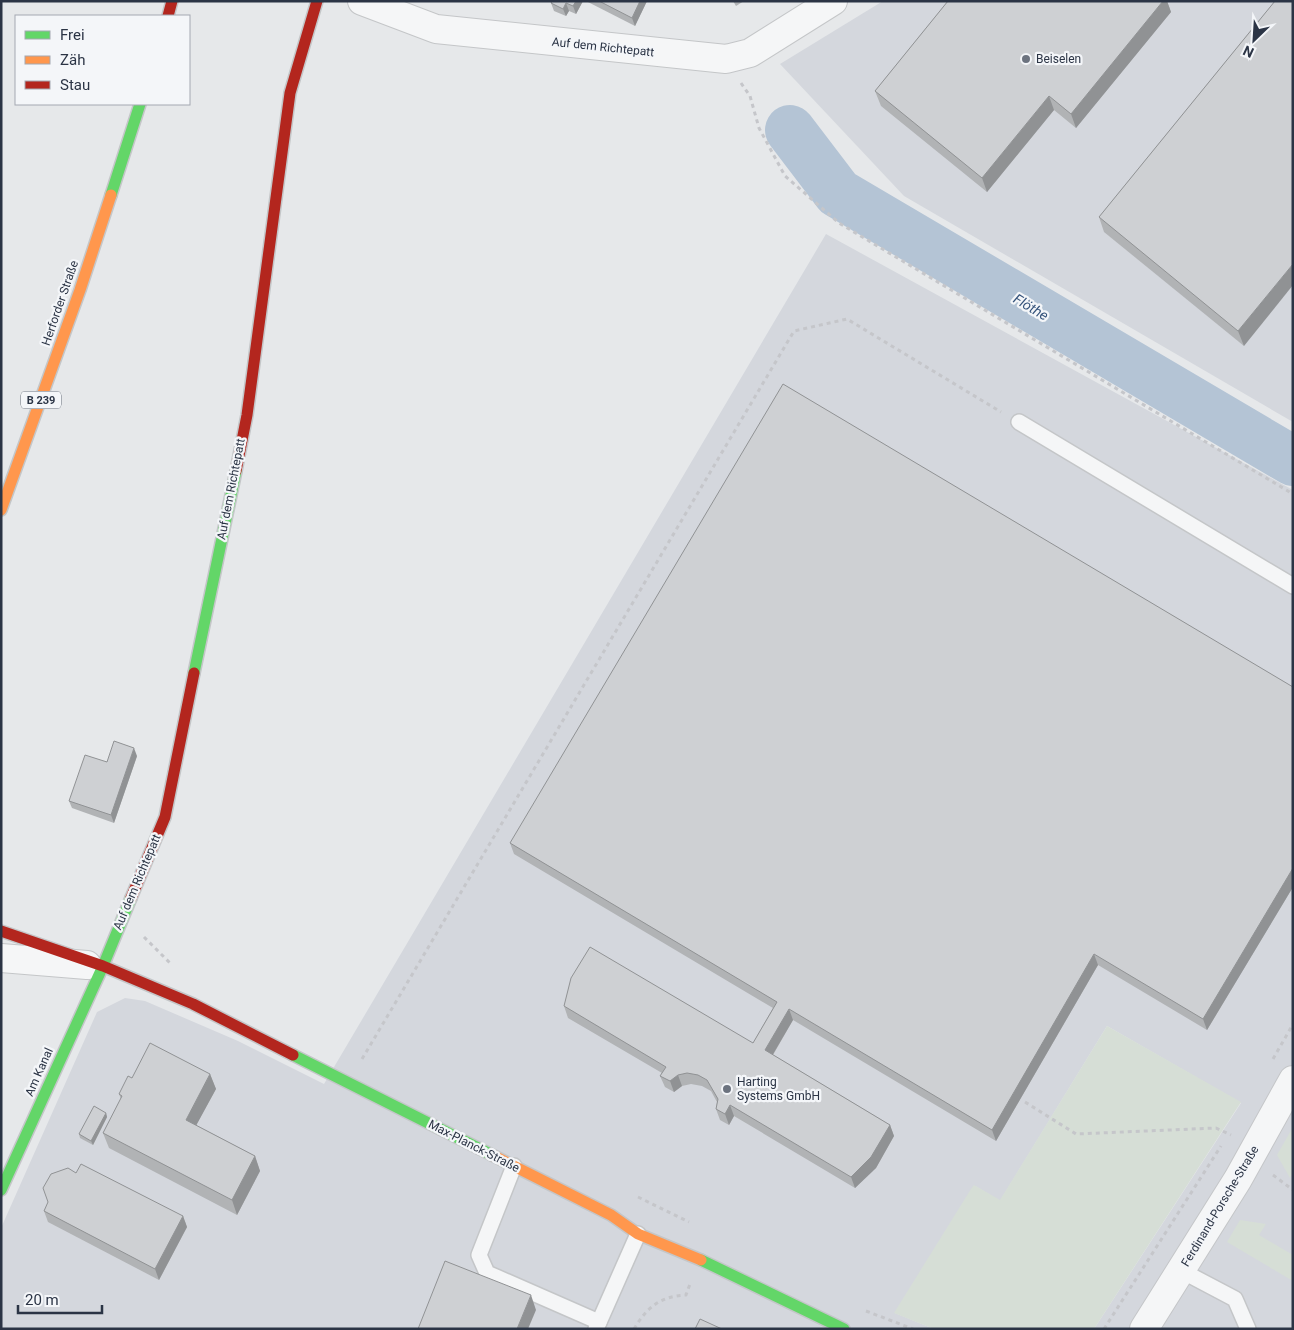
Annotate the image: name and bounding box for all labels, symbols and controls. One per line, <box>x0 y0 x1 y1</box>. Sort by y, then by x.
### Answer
legend <box>15 15 190 105</box>
north arrow <box>1229 15 1279 65</box>
text: Frei <box>60 26 85 44</box>
street label: Auf dem Richtepatt <box>551 35 655 59</box>
text: N <box>1241 42 1256 61</box>
text: Zäh <box>60 51 85 69</box>
place label: Beiselen <box>1036 52 1081 66</box>
marker: Beiselen <box>1020 53 1032 65</box>
text: Stau <box>60 76 90 94</box>
street label: Herforder Straße <box>39 259 81 347</box>
water label: Flöthe <box>1011 290 1051 324</box>
road number: B 239 <box>21 392 61 408</box>
street label: Auf dem Richtepatt <box>214 437 248 541</box>
street label: Auf dem Richtepatt <box>110 832 164 932</box>
street label: Am Kanal <box>22 1046 56 1098</box>
place label: Harting Systems GmbH <box>737 1075 820 1103</box>
marker: Harting Systems GmbH <box>721 1083 733 1095</box>
street label: Max-Planck-Straße <box>426 1117 522 1175</box>
street label: Ferdinand-Porsche-Straße <box>1178 1143 1262 1269</box>
scale bar <box>18 1282 101 1314</box>
text: 20 m <box>25 1291 59 1309</box>

